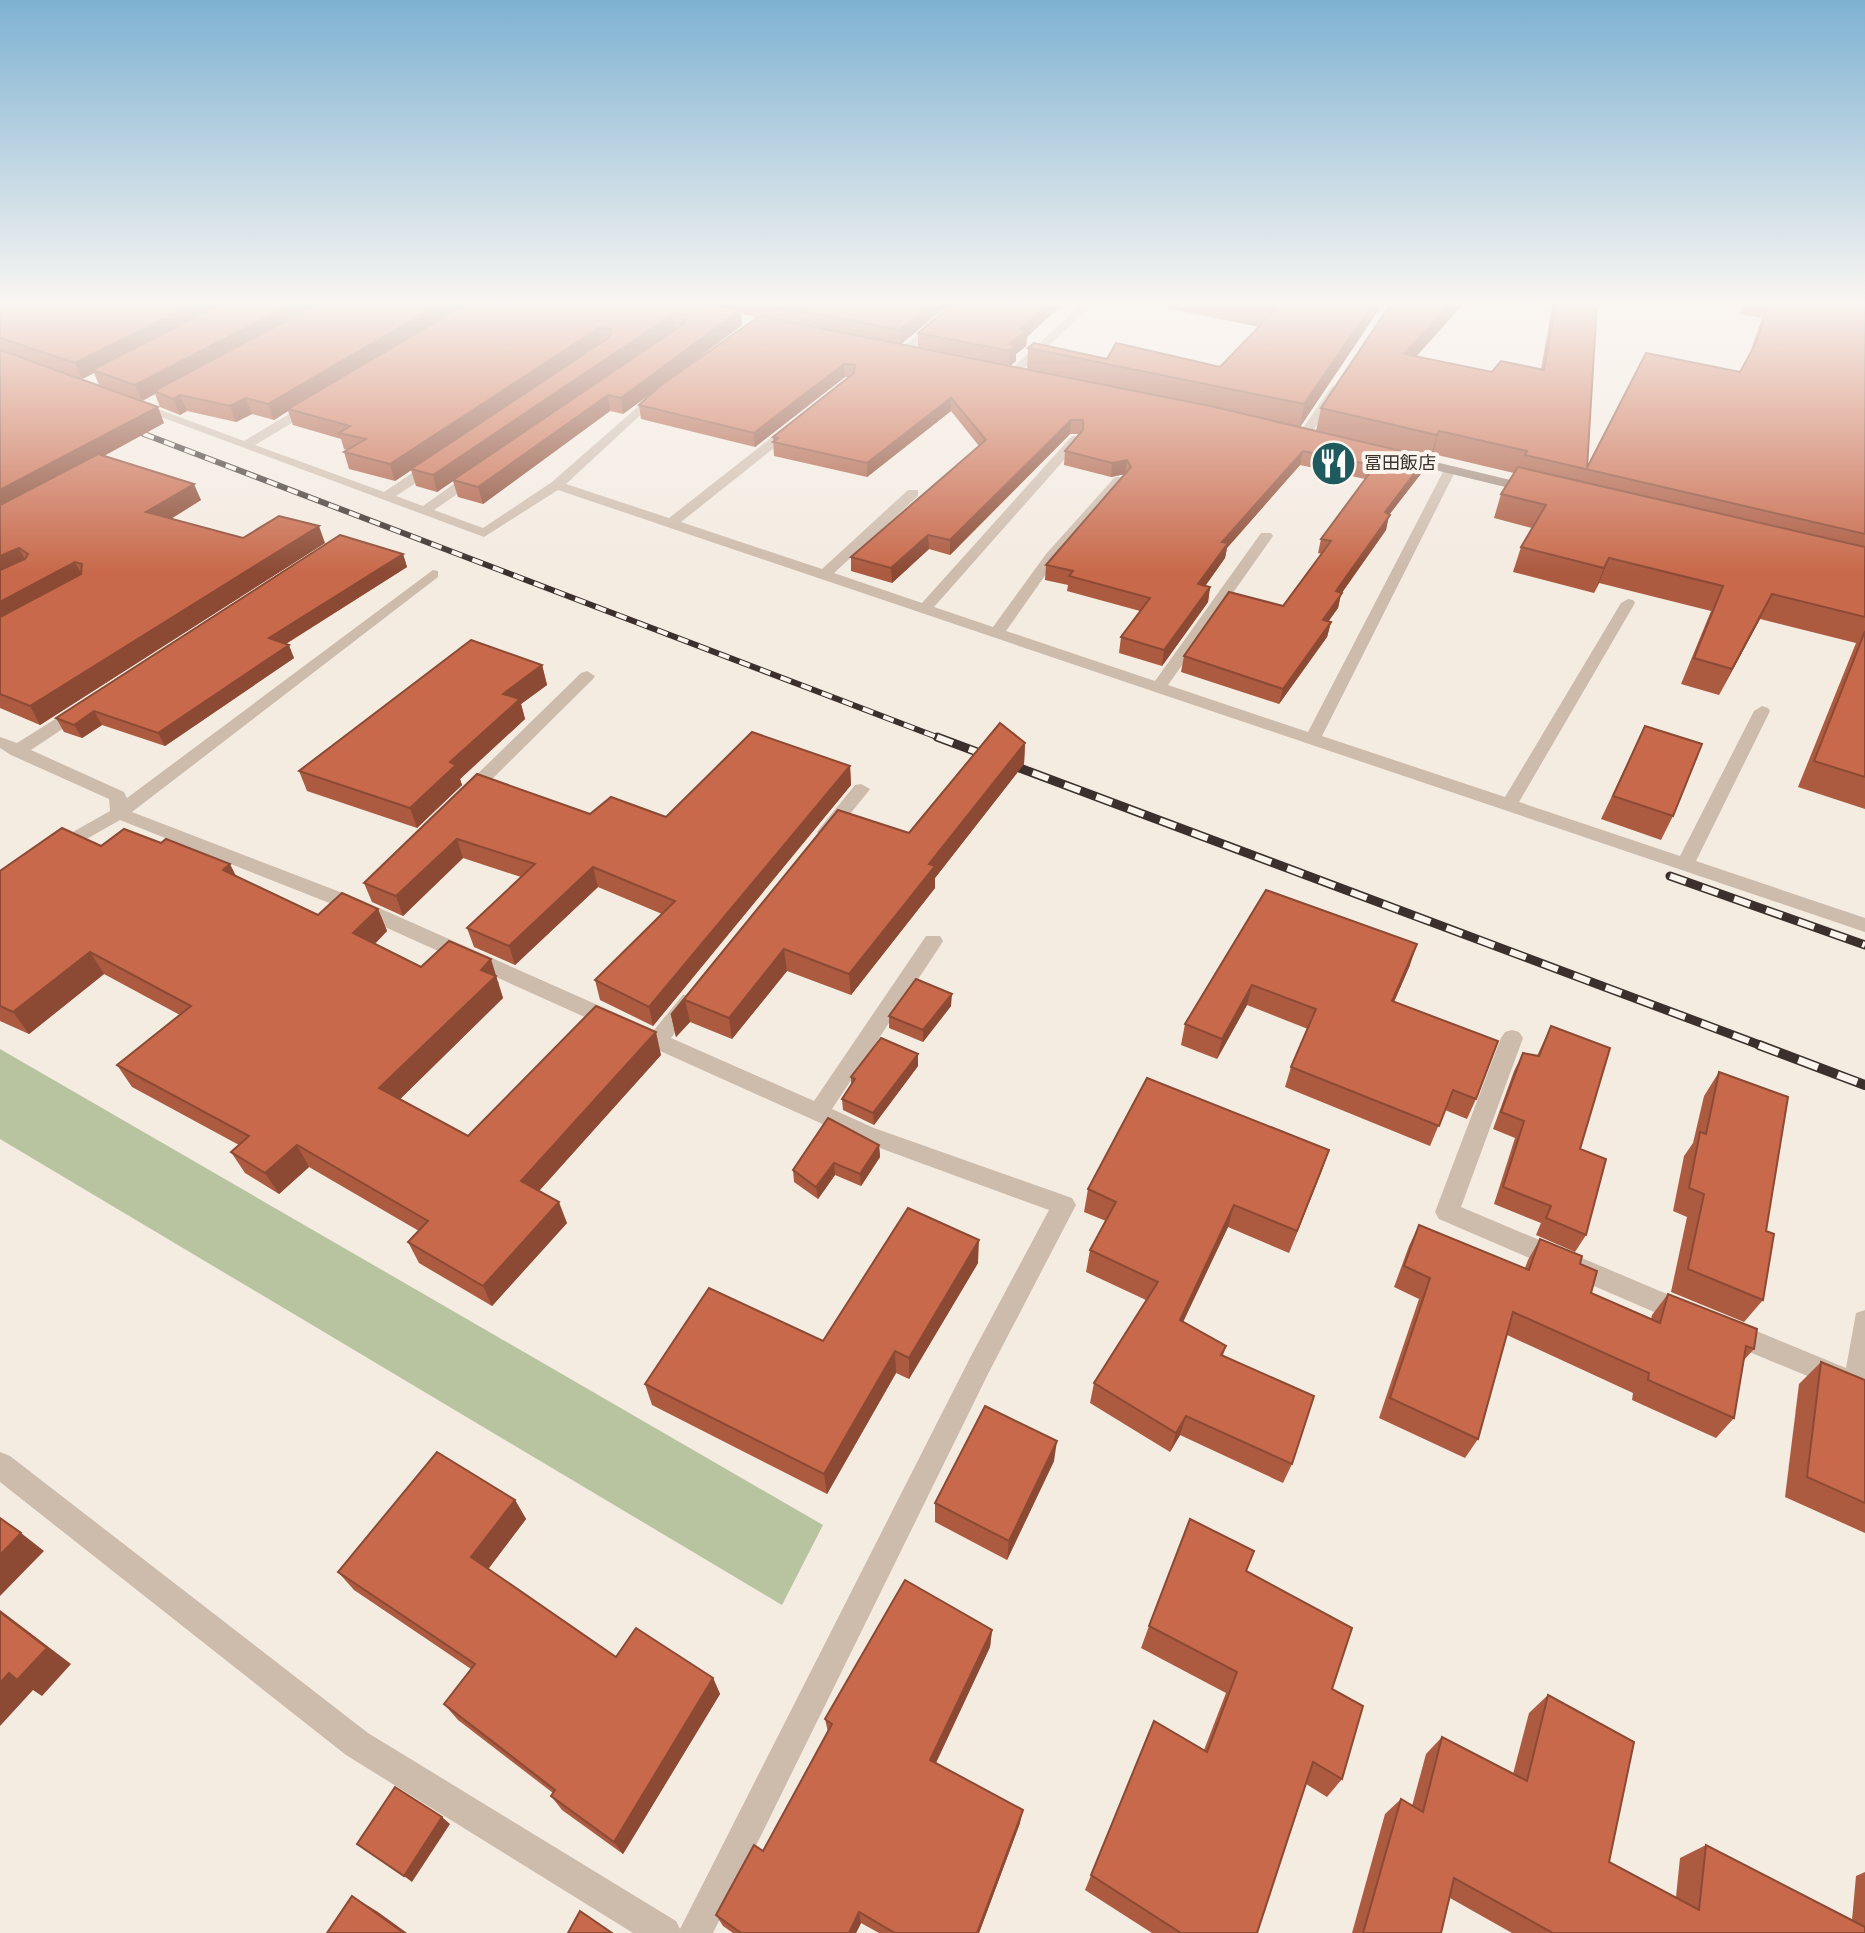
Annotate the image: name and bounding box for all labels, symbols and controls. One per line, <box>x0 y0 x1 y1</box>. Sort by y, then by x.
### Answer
restaurant icon: 冨田飯店 <box>1309 439 1357 487</box>
place label: 冨田飯店 <box>1364 452 1436 474</box>

